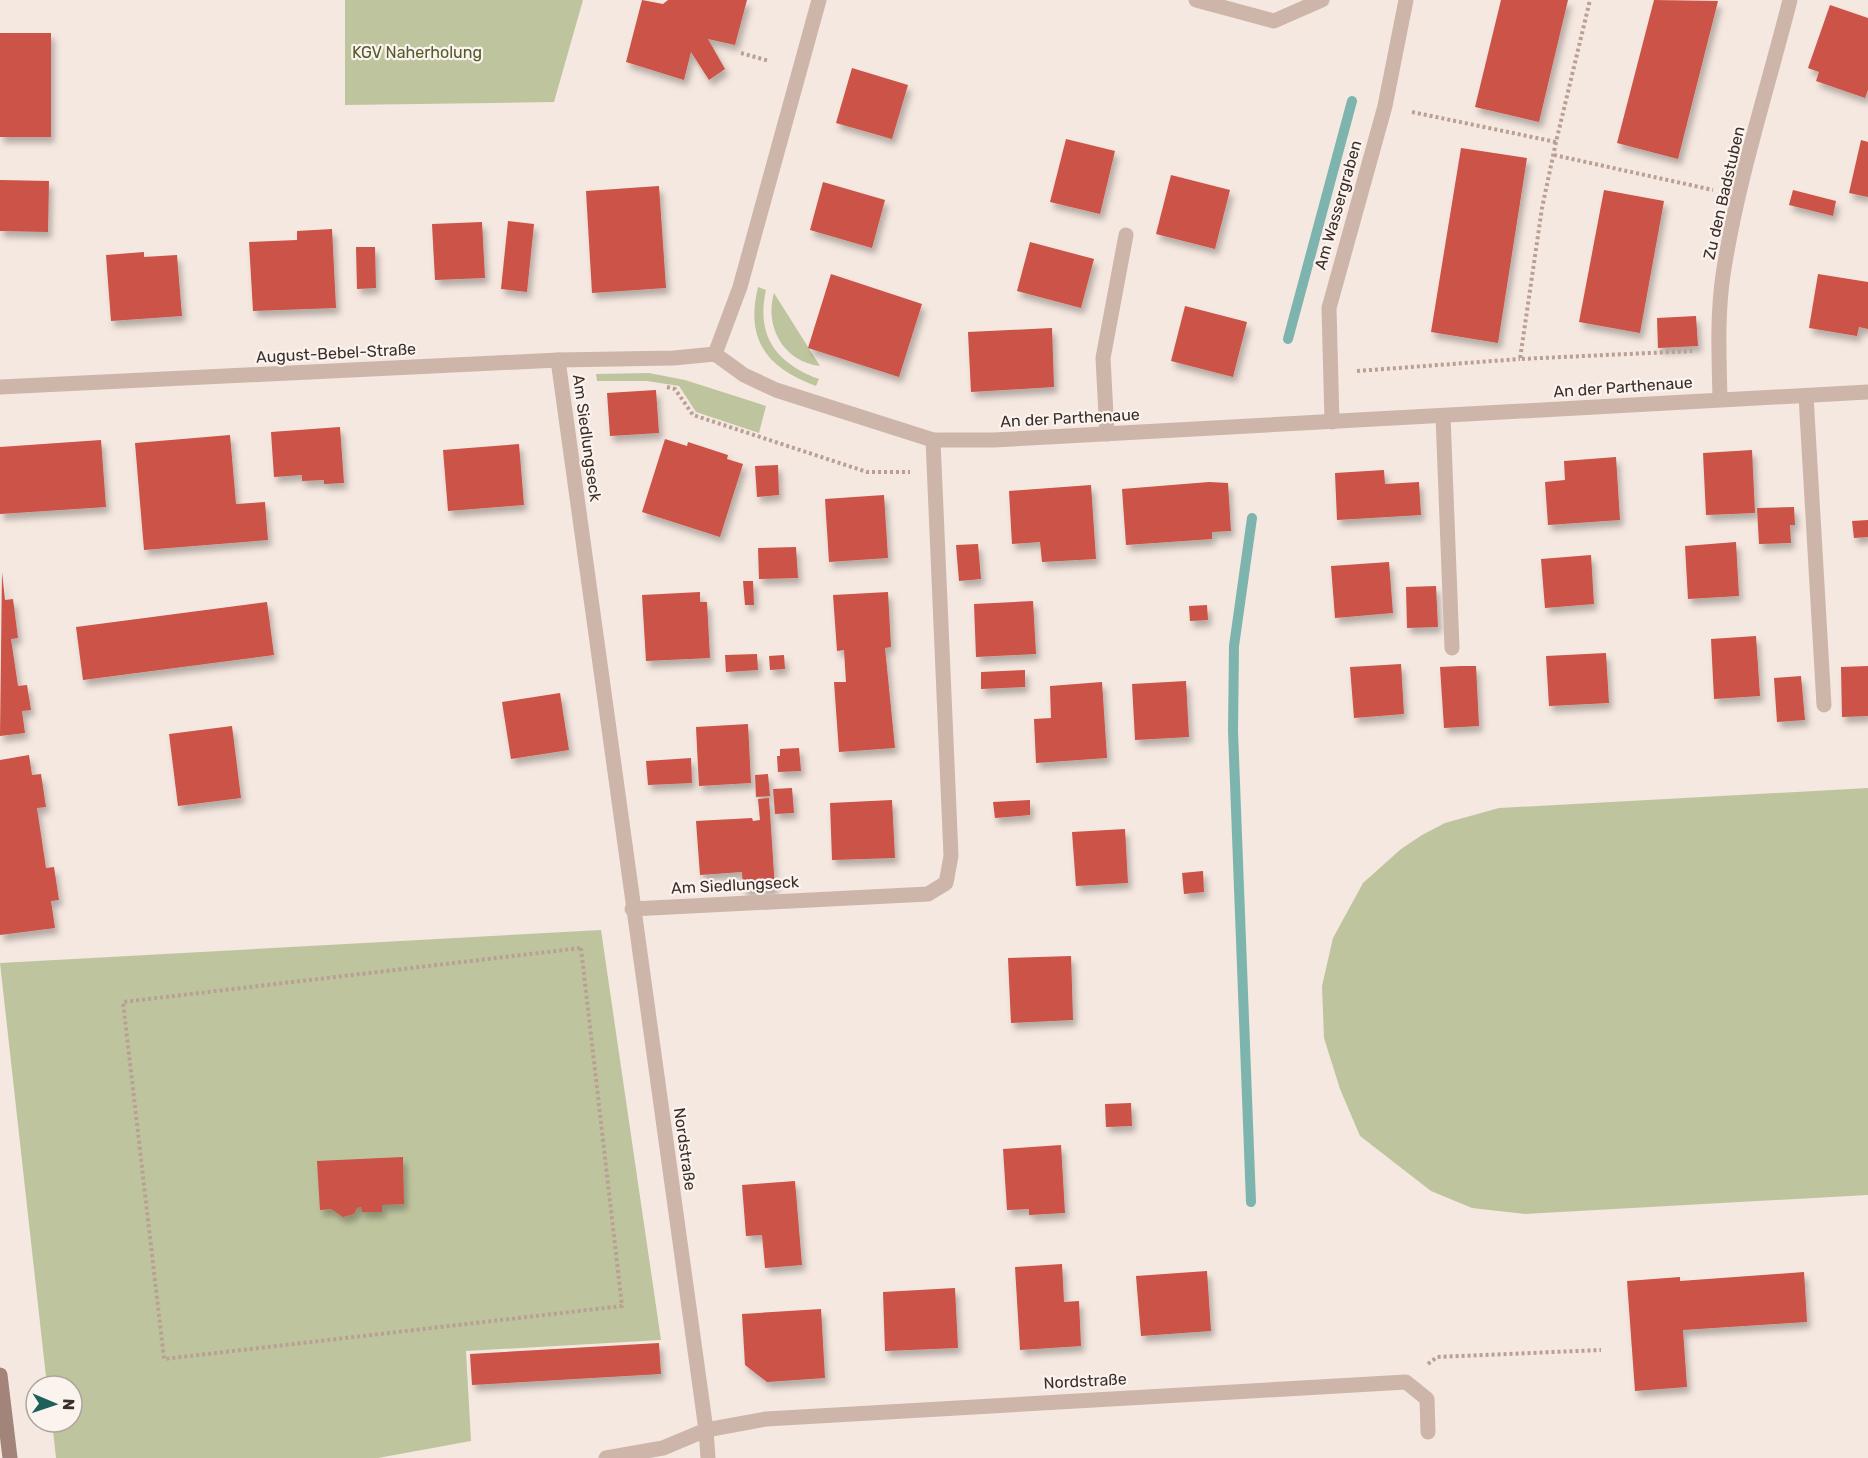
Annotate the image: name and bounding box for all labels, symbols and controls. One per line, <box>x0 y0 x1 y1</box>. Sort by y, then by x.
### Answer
park label: KGV Naherholung <box>352 43 482 62</box>
street label: Zu den Badstuben <box>1699 124 1749 262</box>
street label: Am Wassergraben <box>1310 138 1366 272</box>
street label: August-Bebel-Straße <box>256 339 417 367</box>
street label: Am Siedlungseck <box>569 373 605 504</box>
street label: An der Parthenaue <box>1553 373 1693 401</box>
street label: An der Parthenaue <box>1000 405 1140 431</box>
street label: Am Siedlungseck <box>671 872 800 898</box>
street label: Nordstraße <box>670 1106 700 1192</box>
street label: Nordstraße <box>1043 1369 1127 1393</box>
north arrow <box>24 1374 84 1434</box>
text: N <box>59 1398 78 1411</box>

